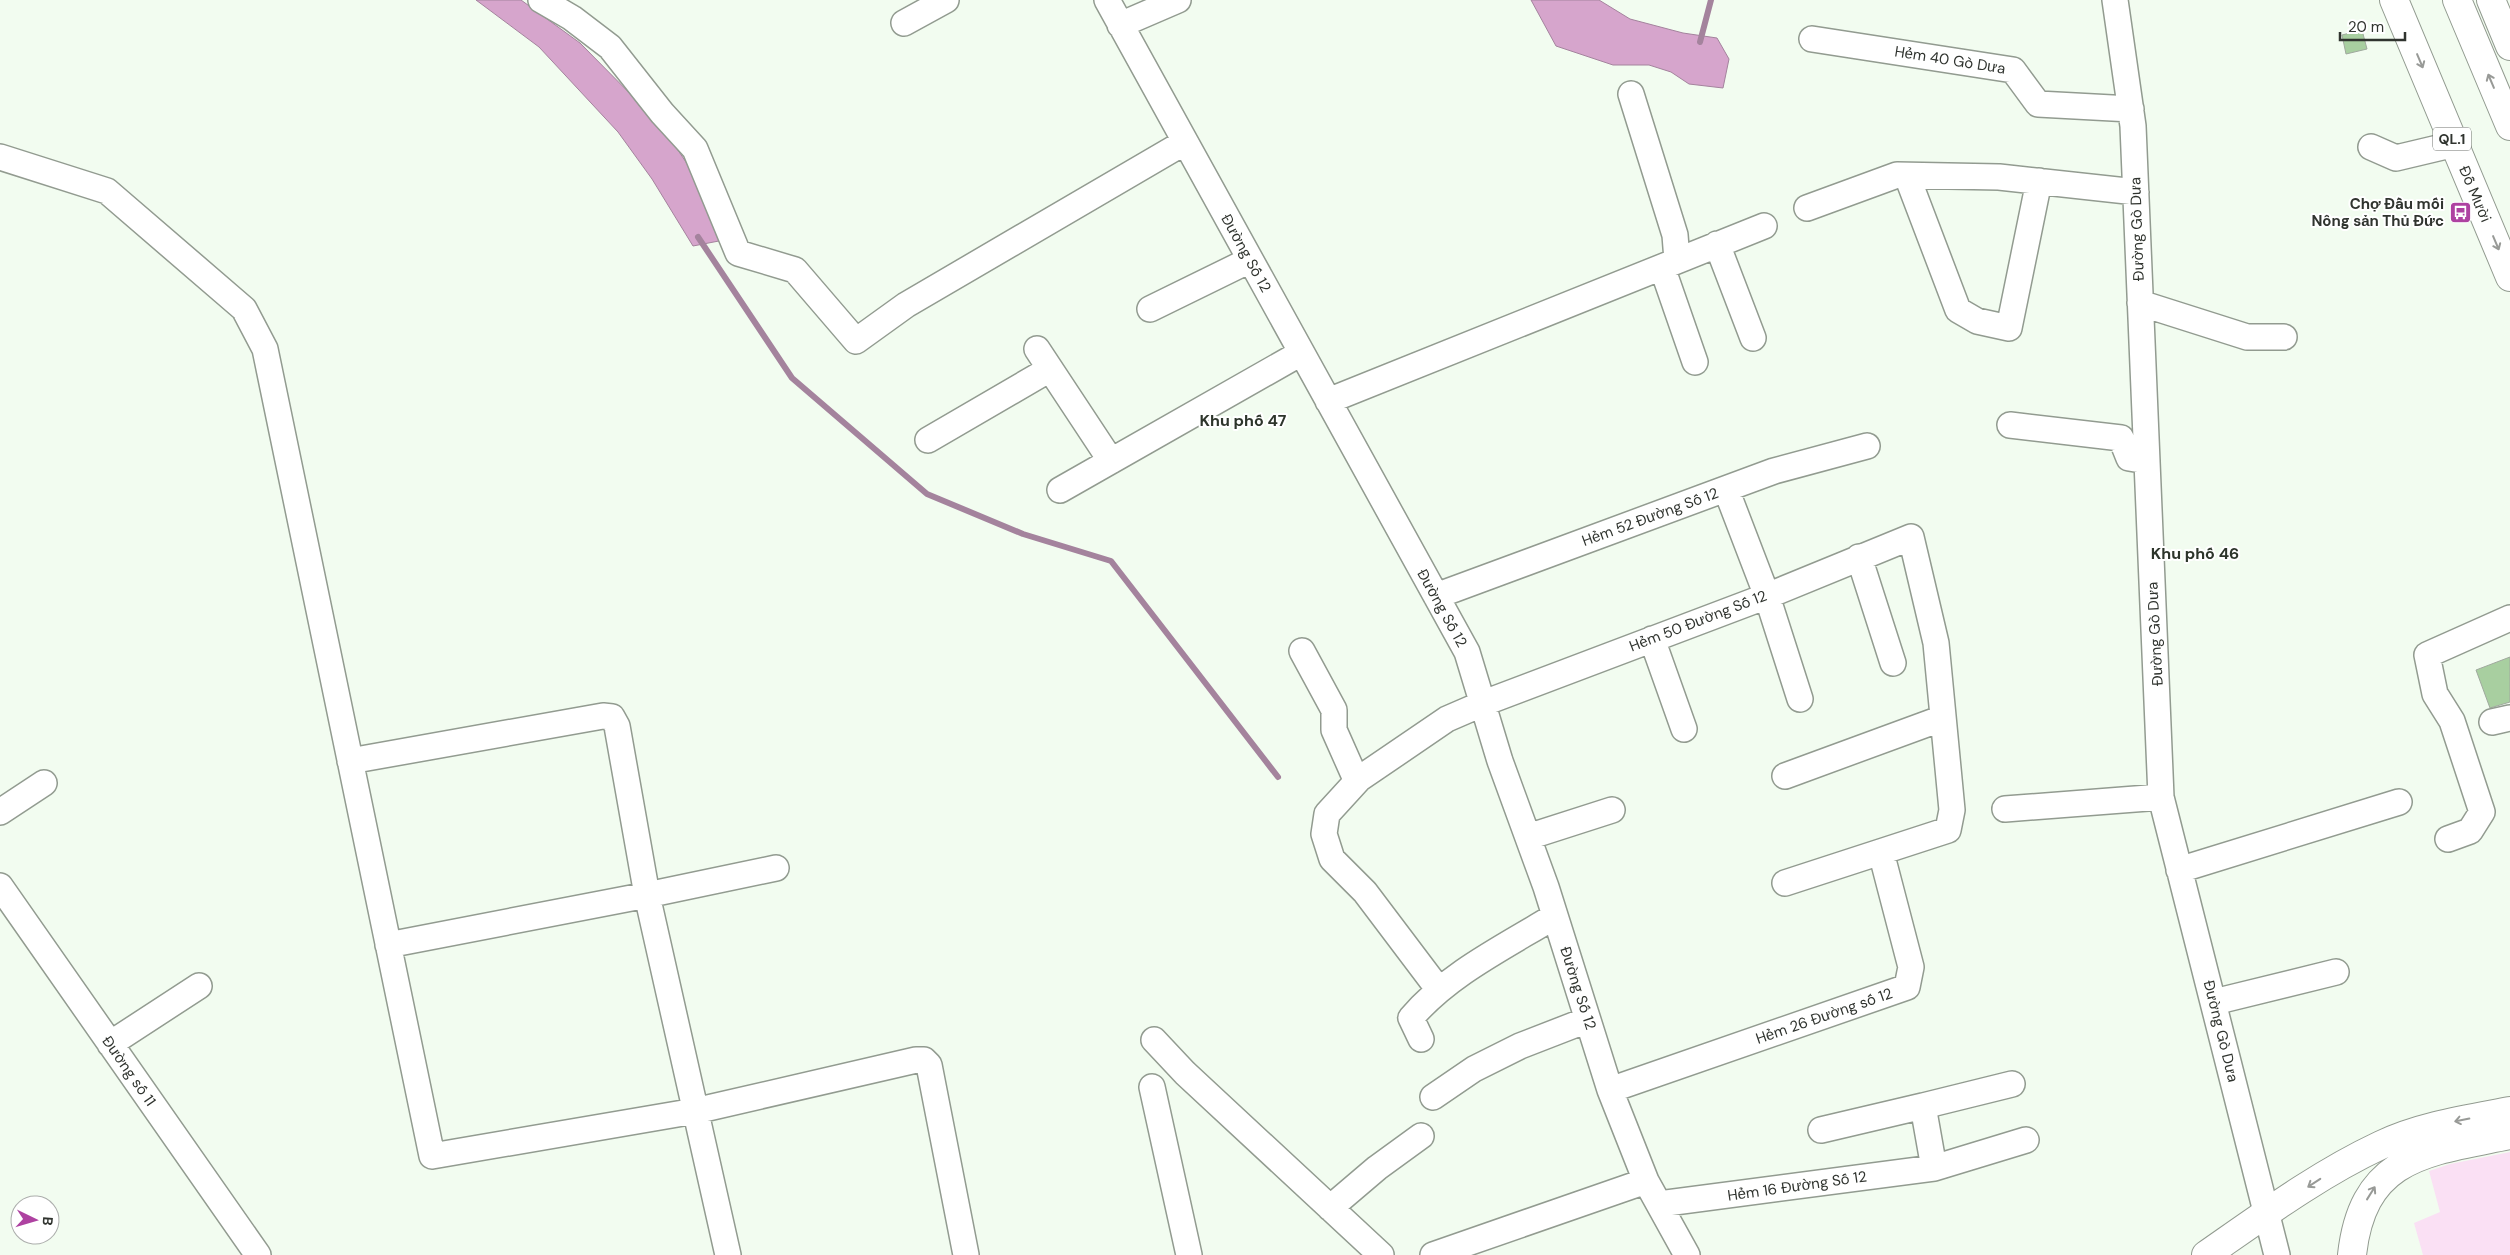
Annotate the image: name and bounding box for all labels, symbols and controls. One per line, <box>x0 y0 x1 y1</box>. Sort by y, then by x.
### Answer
scale bar <box>2340 10 2405 42</box>
text: 20 m <box>2348 17 2384 37</box>
street label: Hẻm 40 Gò Dưa <box>1893 41 2007 79</box>
one-way arrow <box>2416 53 2425 68</box>
one-way arrow <box>2486 74 2495 89</box>
road number: QL.1 <box>2433 128 2471 150</box>
street label: Đỗ Mười <box>2454 163 2496 225</box>
street label: Đường Gò Dưa <box>2125 177 2149 281</box>
place label: Chợ Đầu mối Nông sản Thủ Đức <box>2311 194 2444 231</box>
bus stop icon: Chợ Đầu mối Nông sản Thủ Đức <box>2448 201 2472 225</box>
street label: Đường Số 12 <box>1216 210 1276 296</box>
one-way arrow <box>2492 235 2501 251</box>
district label: Khu phố 47 <box>1200 410 1287 431</box>
street label: Hẻm 52 Đường Số 12 <box>1579 483 1721 551</box>
district label: Khu phố 46 <box>2151 543 2239 564</box>
street label: Đường Số 12 <box>1412 565 1472 651</box>
street label: Đường Gò Dưa <box>2142 581 2168 687</box>
street label: Hẻm 50 Đường Số 12 <box>1626 586 1770 656</box>
street label: Đường Số 12 <box>1555 944 1601 1032</box>
street label: Đường Gò Dưa <box>2199 978 2243 1084</box>
street label: Hẻm 26 Đường số 12 <box>1753 983 1895 1049</box>
street label: Đường số 11 <box>98 1032 160 1110</box>
one-way arrow <box>2454 1116 2470 1125</box>
street label: Hẻm 16 Đường Số 12 <box>1726 1166 1868 1206</box>
one-way arrow <box>2307 1178 2321 1188</box>
one-way arrow <box>2367 1186 2377 1200</box>
north arrow <box>10 1195 60 1245</box>
text: B <box>39 1216 57 1226</box>

